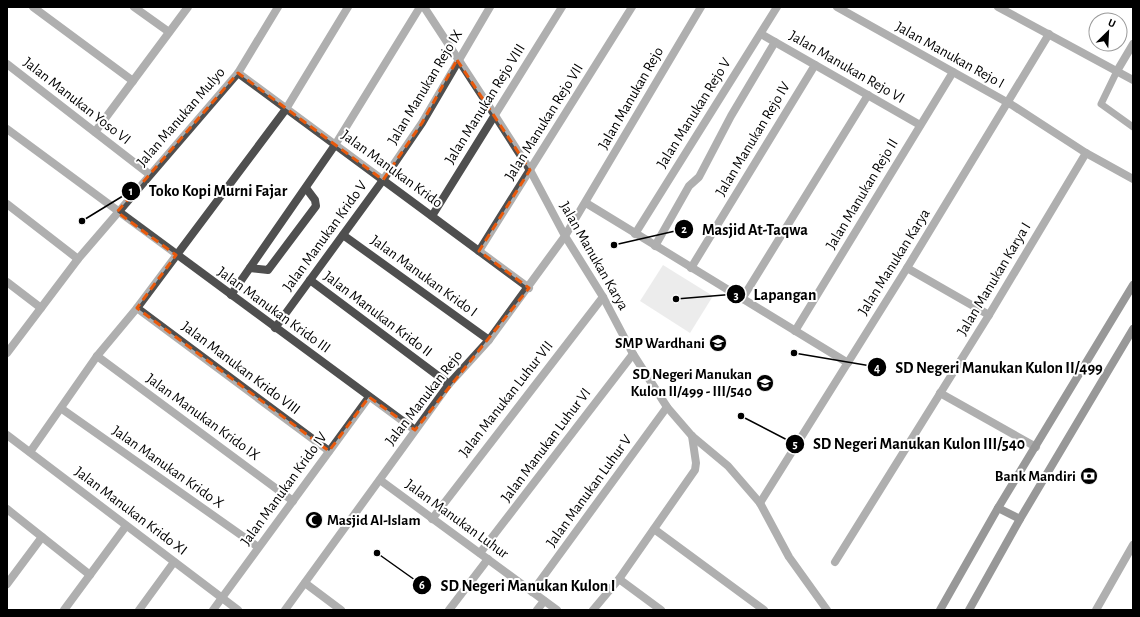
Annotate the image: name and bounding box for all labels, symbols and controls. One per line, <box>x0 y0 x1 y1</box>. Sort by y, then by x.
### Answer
north arrow <box>1088 12 1128 52</box>
text: U <box>1106 17 1117 30</box>
street label: Jalan Manukan Rejo I <box>893 19 1007 91</box>
street label: Jalan Manukan Rejo IX <box>385 27 465 147</box>
street label: Jalan Manukan Rejo VI <box>787 28 907 106</box>
street label: Jalan Manukan Rejo VIII <box>442 41 528 167</box>
street label: Jalan Manukan Rejo <box>596 44 666 152</box>
street label: Jalan Manukan Yoso VI <box>21 55 133 147</box>
street label: Jalan Manukan Rejo V <box>654 55 734 171</box>
street label: Jalan Manukan Rejo VII <box>502 61 586 183</box>
street label: Jalan Manukan Mulyo <box>134 65 228 169</box>
street label: Jalan Manukan Rejo IV <box>713 79 793 199</box>
street label: Jalan Manukan Krido <box>339 127 445 211</box>
street label: Jalan Manukan Rejo II <box>823 136 901 252</box>
callout: Toko Kopi Murni Fajar <box>121 177 295 205</box>
street label: Jalan Manukan Krido V <box>280 178 370 294</box>
text: Toko Kopi Murni Fajar <box>149 183 288 200</box>
text: 1 <box>129 185 133 197</box>
street label: Jalan Manukan Karya <box>557 199 631 313</box>
street label: Jalan Manukan Karya <box>855 206 933 318</box>
callout: Masjid At-Taqwa <box>674 215 816 243</box>
street label: Jalan Manukan Karya I <box>954 220 1034 338</box>
text: Masjid At-Taqwa <box>702 222 808 239</box>
text: 2 <box>681 223 687 235</box>
street label: Jalan Manukan Krido I <box>368 232 480 320</box>
street label: Jalan Manukan Krido III <box>215 264 333 356</box>
street label: Jalan Manukan Krido II <box>321 268 435 360</box>
callout: Lapangan <box>726 280 825 308</box>
text: Lapangan <box>754 287 816 303</box>
text: 3 <box>733 289 739 301</box>
street label: Jalan Manukan Krido VIII <box>179 319 303 417</box>
school or university icon: SMP Wardhani <box>708 333 728 353</box>
place label: SMP Wardhani <box>615 336 705 351</box>
street label: Jalan Manukan Luhur VII <box>455 337 557 461</box>
street label: Jalan Manukan Rejo <box>383 348 465 448</box>
callout: SD Negeri Manukan Kulon II/499 <box>867 353 1111 381</box>
text: SD Negeri Manukan Kulon II/499 <box>895 360 1103 376</box>
text: 4 <box>874 362 880 374</box>
place label: SD Negeri Manukan Kulon II/499 - III/540 <box>631 367 752 399</box>
street label: Jalan Manukan Krido IX <box>143 371 263 463</box>
school or university icon: SD Negeri Manukan Kulon II/499 - III/540 <box>755 373 775 393</box>
street label: Jalan Manukan Krido X <box>109 423 227 511</box>
street label: Jalan Manukan Krido IV <box>238 429 330 548</box>
callout: SD Negeri Manukan Kulon III/540 <box>785 430 1033 458</box>
street label: Jalan Manukan Luhur V <box>542 431 636 551</box>
street label: Jalan Manukan Luhur VI <box>543 432 635 550</box>
text: SD Negeri Manukan Kulon III/540 <box>813 436 1025 452</box>
text: 5 <box>792 438 798 450</box>
street label: Jalan Manukan Krido XI <box>72 464 190 558</box>
bank icon: Bank Mandiri <box>1079 466 1099 486</box>
place label: Bank Mandiri <box>995 469 1076 484</box>
street label: Jalan Manukan Luhur <box>403 477 511 561</box>
mosque icon: Masjid Al-Islam <box>304 510 324 530</box>
place label: Masjid Al-Islam <box>327 513 421 528</box>
callout: SD Negeri Manukan Kulon I <box>412 571 623 599</box>
text: SD Negeri Manukan Kulon I <box>441 578 615 594</box>
text: 6 <box>419 579 425 591</box>

